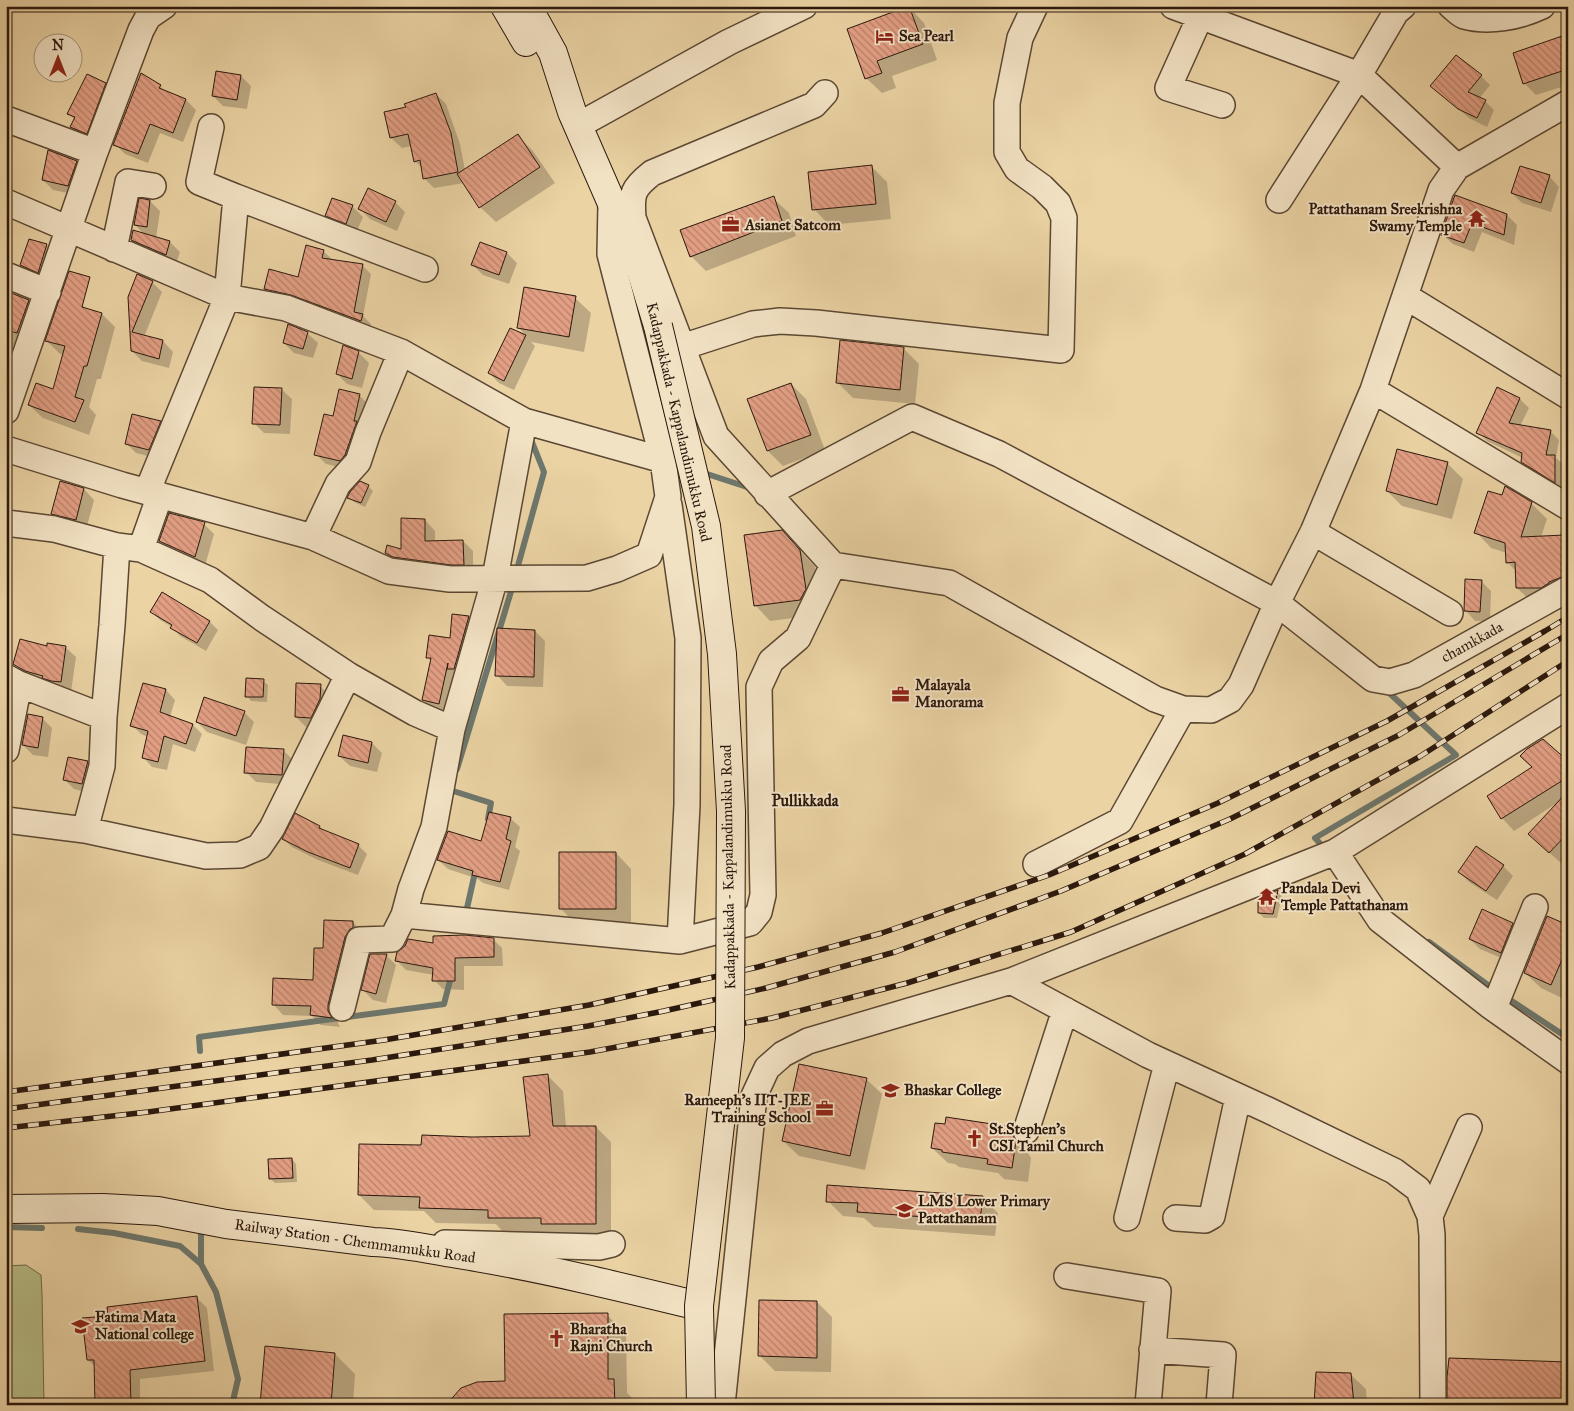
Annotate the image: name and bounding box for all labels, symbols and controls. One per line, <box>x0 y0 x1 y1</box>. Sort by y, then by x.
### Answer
hotel icon: Sea Pearl <box>875 26 895 46</box>
place label: Sea Pearl <box>899 27 955 45</box>
north arrow <box>32 32 82 82</box>
text: N <box>52 37 64 54</box>
place label: Pattathanam Sreekrishna Swamy Temple <box>1309 200 1463 236</box>
temple icon: Pattathanam Sreekrishna Swamy Temple <box>1466 208 1486 228</box>
office icon: Asianet Satcom <box>721 215 741 235</box>
place label: Asianet Satcom <box>744 216 841 234</box>
street label: Kadappakkada - Kappalandimukku Road <box>643 301 715 544</box>
street label: chamkkada <box>1438 617 1507 666</box>
place label: Malayala Manorama <box>915 676 984 711</box>
office icon: Malayala Manorama <box>891 684 911 704</box>
street label: Kadappakkada - Kappalandimukku Road <box>717 744 739 990</box>
district label: Pullikkada <box>771 791 840 810</box>
place label: Pandala Devi Temple Pattathanam <box>1280 879 1409 915</box>
temple icon: Pandala Devi Temple Pattathanam <box>1257 887 1277 907</box>
school or university icon: Bhaskar College <box>880 1080 900 1100</box>
place label: Bhaskar College <box>904 1081 1002 1100</box>
place label: Rameeph's IIT-JEE Training School <box>684 1091 812 1127</box>
office icon: Rameeph's IIT-JEE Training School <box>815 1099 835 1119</box>
place label: St.Stephen's CSI Tamil Church <box>989 1120 1105 1155</box>
church icon: St.Stephen's CSI Tamil Church <box>965 1128 985 1148</box>
place label: LMS Lower Primary Pattathanam <box>918 1192 1051 1227</box>
school or university icon: LMS Lower Primary Pattathanam <box>894 1200 914 1220</box>
street label: Railway Station - Chemmamukku Road <box>233 1215 477 1267</box>
place label: Fatima Mata National college <box>95 1308 195 1344</box>
school or university icon: Fatima Mata National college <box>71 1316 91 1336</box>
place label: Bharatha Rajni Church <box>570 1320 653 1356</box>
church icon: Bharatha Rajni Church <box>546 1328 566 1348</box>

